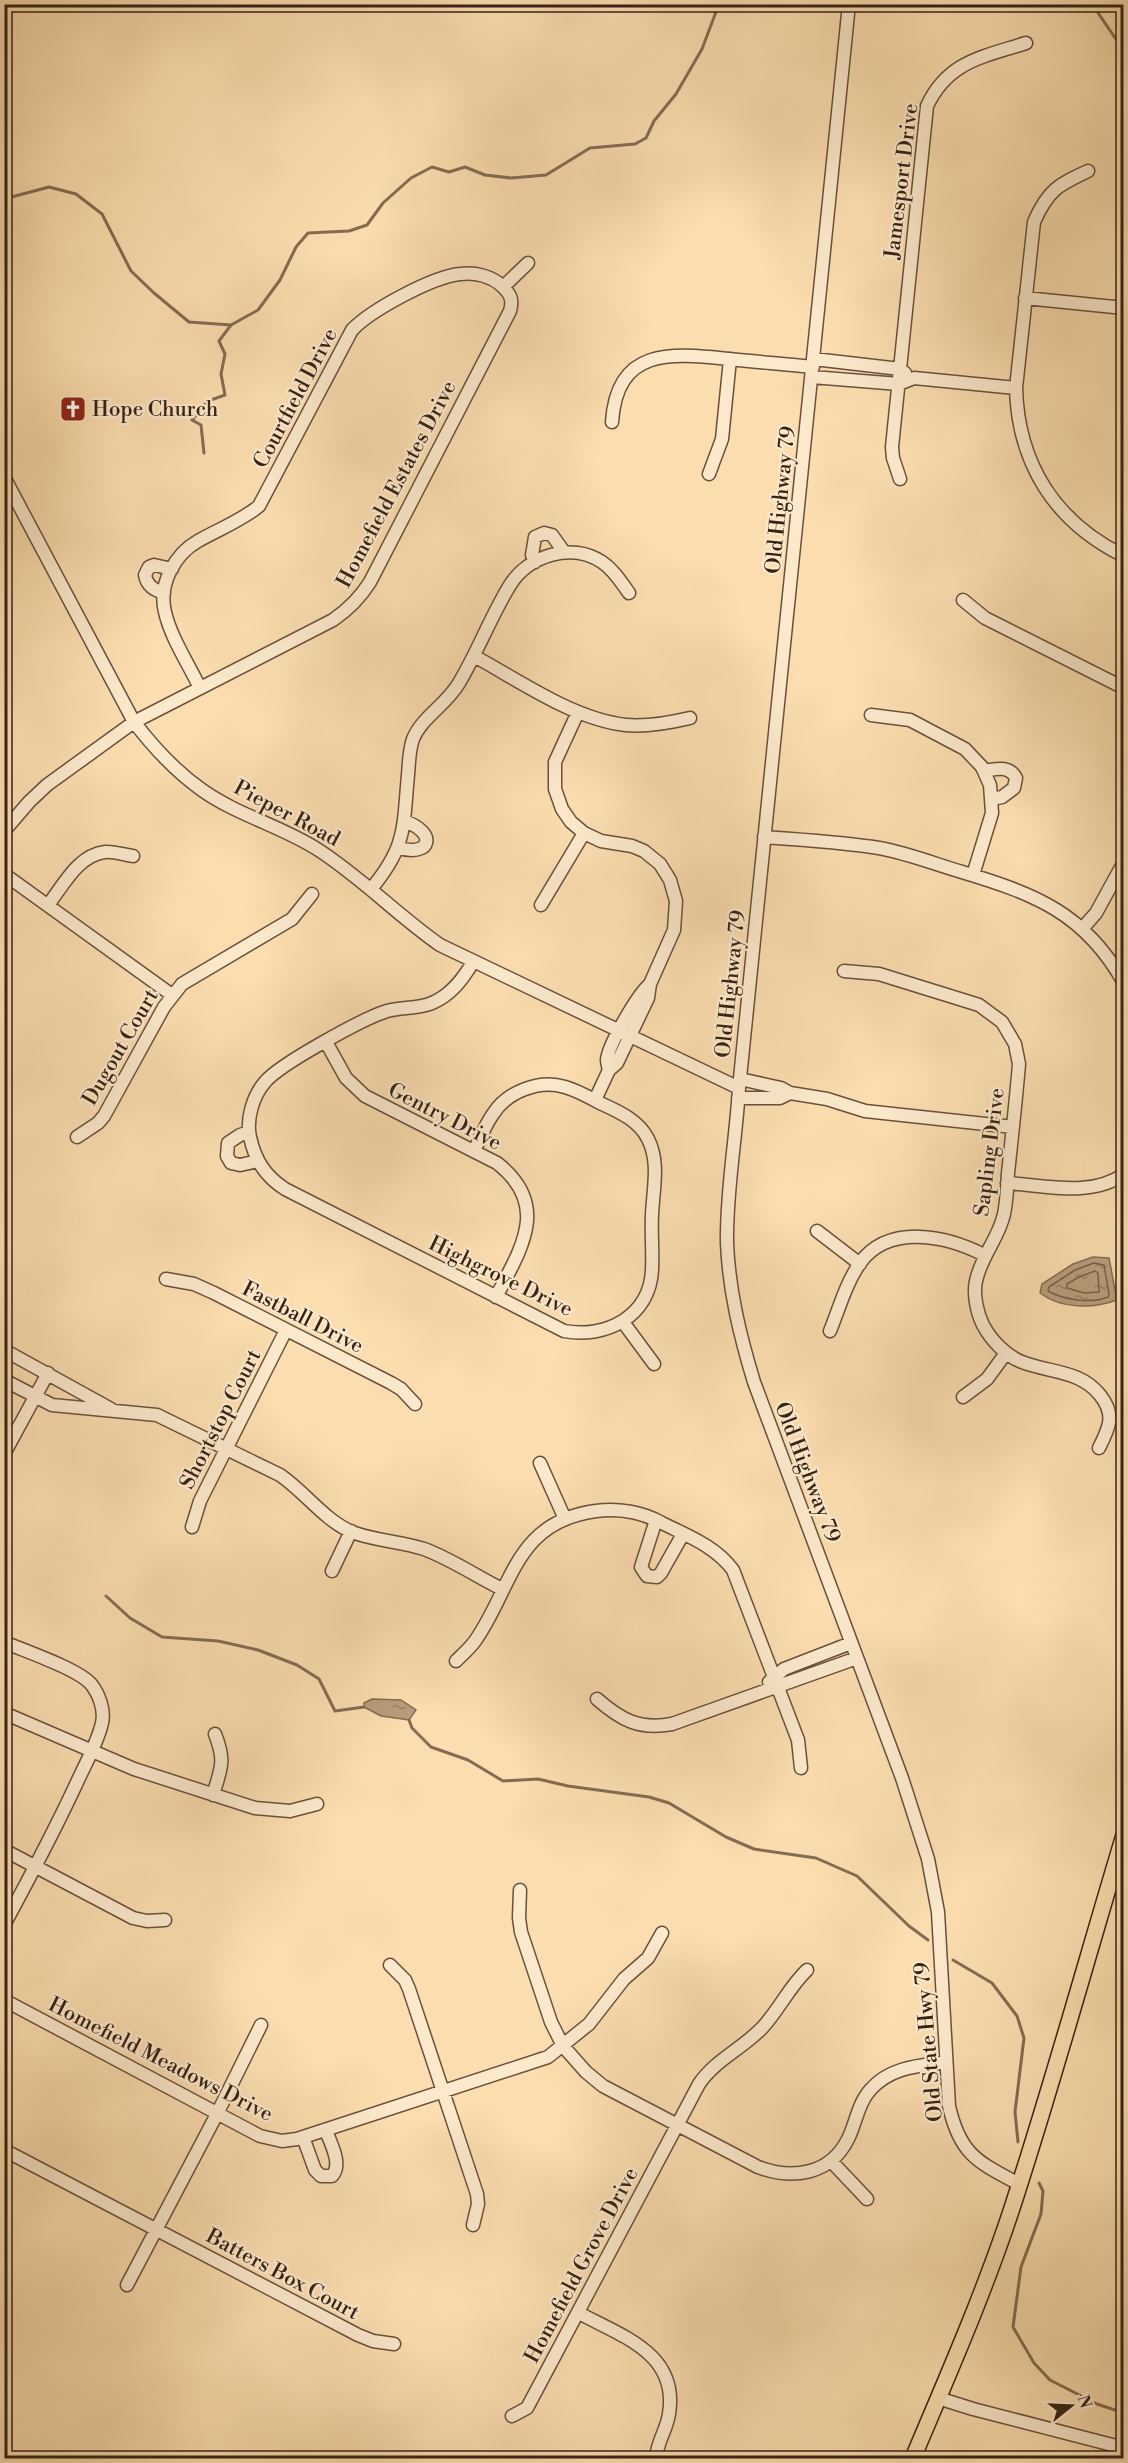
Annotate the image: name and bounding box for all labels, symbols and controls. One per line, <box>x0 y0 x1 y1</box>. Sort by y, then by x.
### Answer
street label: Jamesport Drive <box>879 102 924 261</box>
street label: Courtfield Drive <box>248 324 344 473</box>
street label: Homefield Estates Drive <box>331 377 463 592</box>
church icon: Hope Church <box>58 394 88 424</box>
place label: Hope Church <box>92 397 219 423</box>
street label: Old Highway 79 <box>760 425 802 575</box>
street label: Pieper Road <box>229 775 344 853</box>
street label: Old Highway 79 <box>710 909 752 1059</box>
street label: Dugout Court <box>77 984 165 1110</box>
street label: Gentry Drive <box>383 1077 506 1157</box>
street label: Sapling Drive <box>969 1086 1011 1218</box>
street label: Highgrove Drive <box>424 1231 577 1323</box>
street label: Fastball Drive <box>237 1276 368 1360</box>
street label: Shortstop Court <box>174 1345 268 1494</box>
street label: Old Highway 79 <box>768 1398 846 1546</box>
street label: Old State Hwy 79 <box>909 1961 949 2123</box>
street label: Homefield Meadows Drive <box>44 1992 277 2128</box>
street label: Homefield Grove Drive <box>519 2163 644 2368</box>
street label: Batters Box Court <box>201 2223 364 2326</box>
north arrow <box>1041 2376 1101 2436</box>
text: N <box>1073 2393 1096 2411</box>

